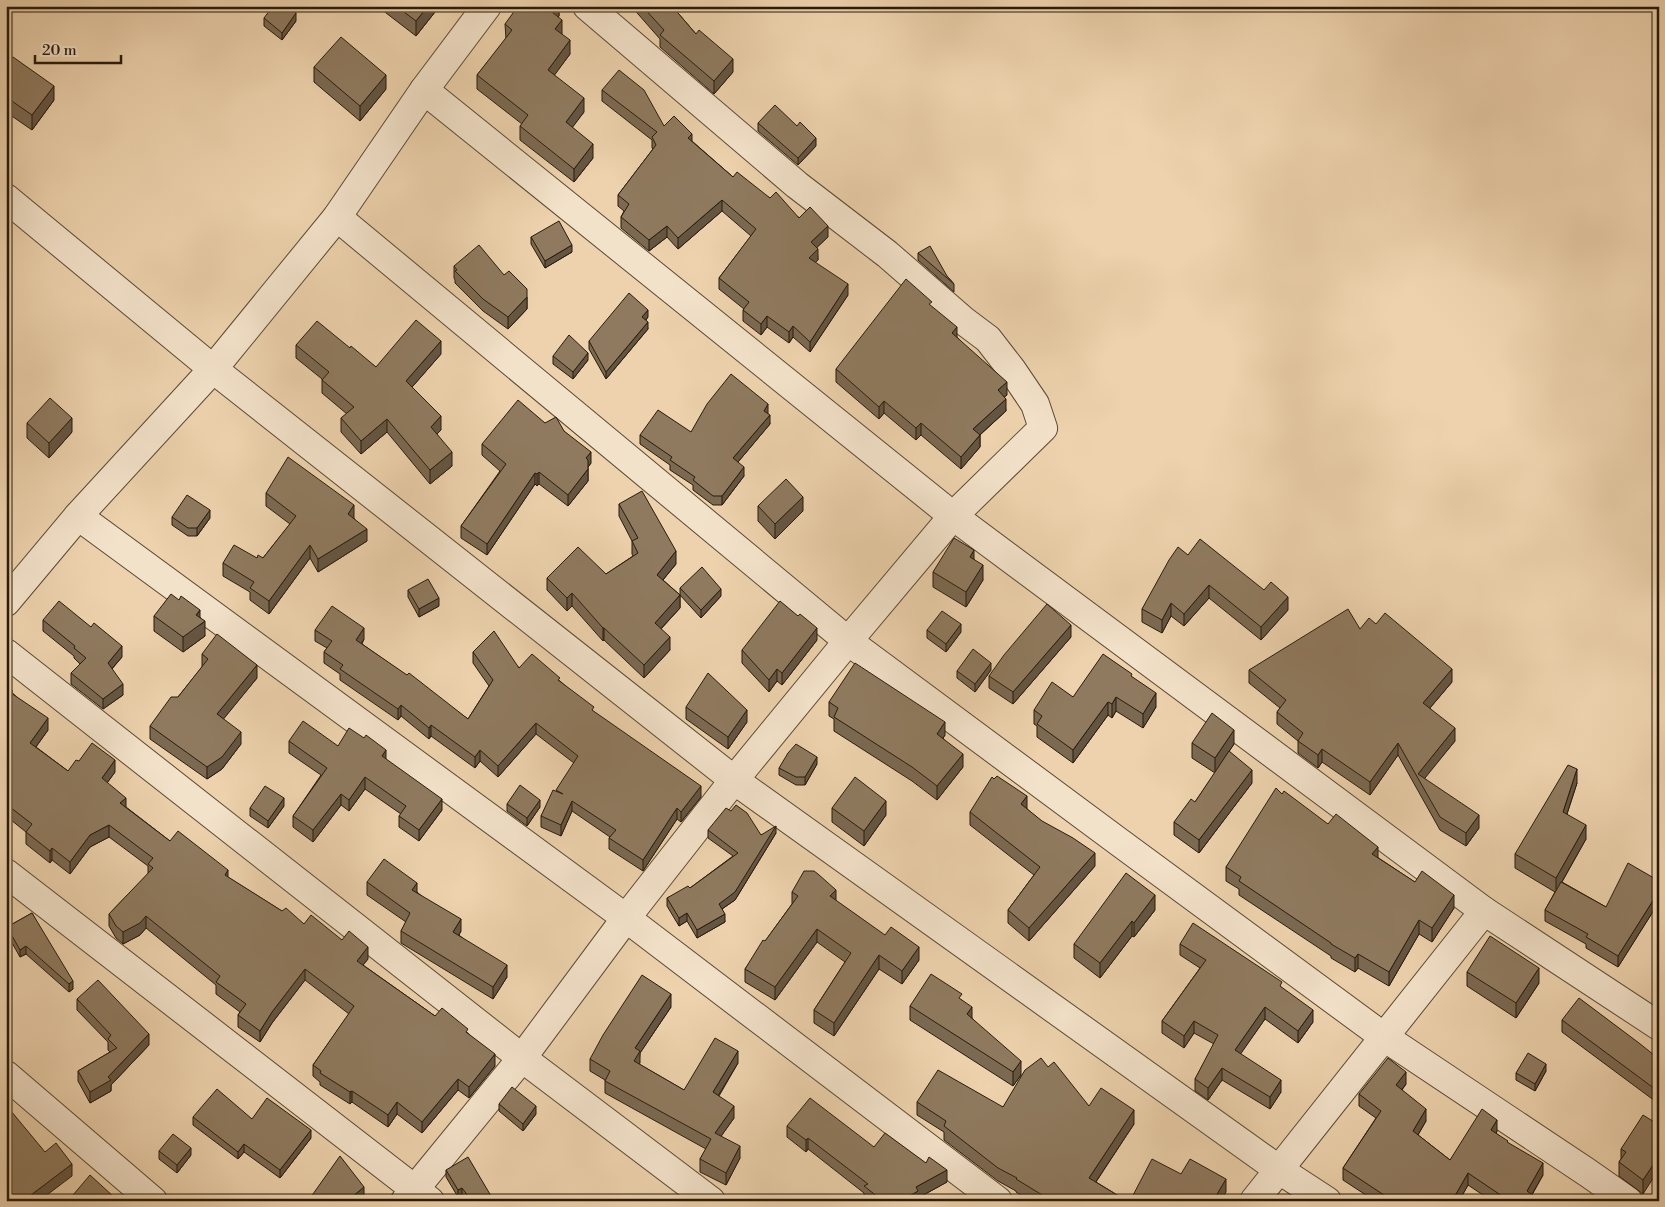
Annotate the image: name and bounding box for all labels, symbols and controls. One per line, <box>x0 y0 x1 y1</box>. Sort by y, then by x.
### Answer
scale bar <box>35 32 121 64</box>
text: 20 m <box>42 41 77 60</box>

